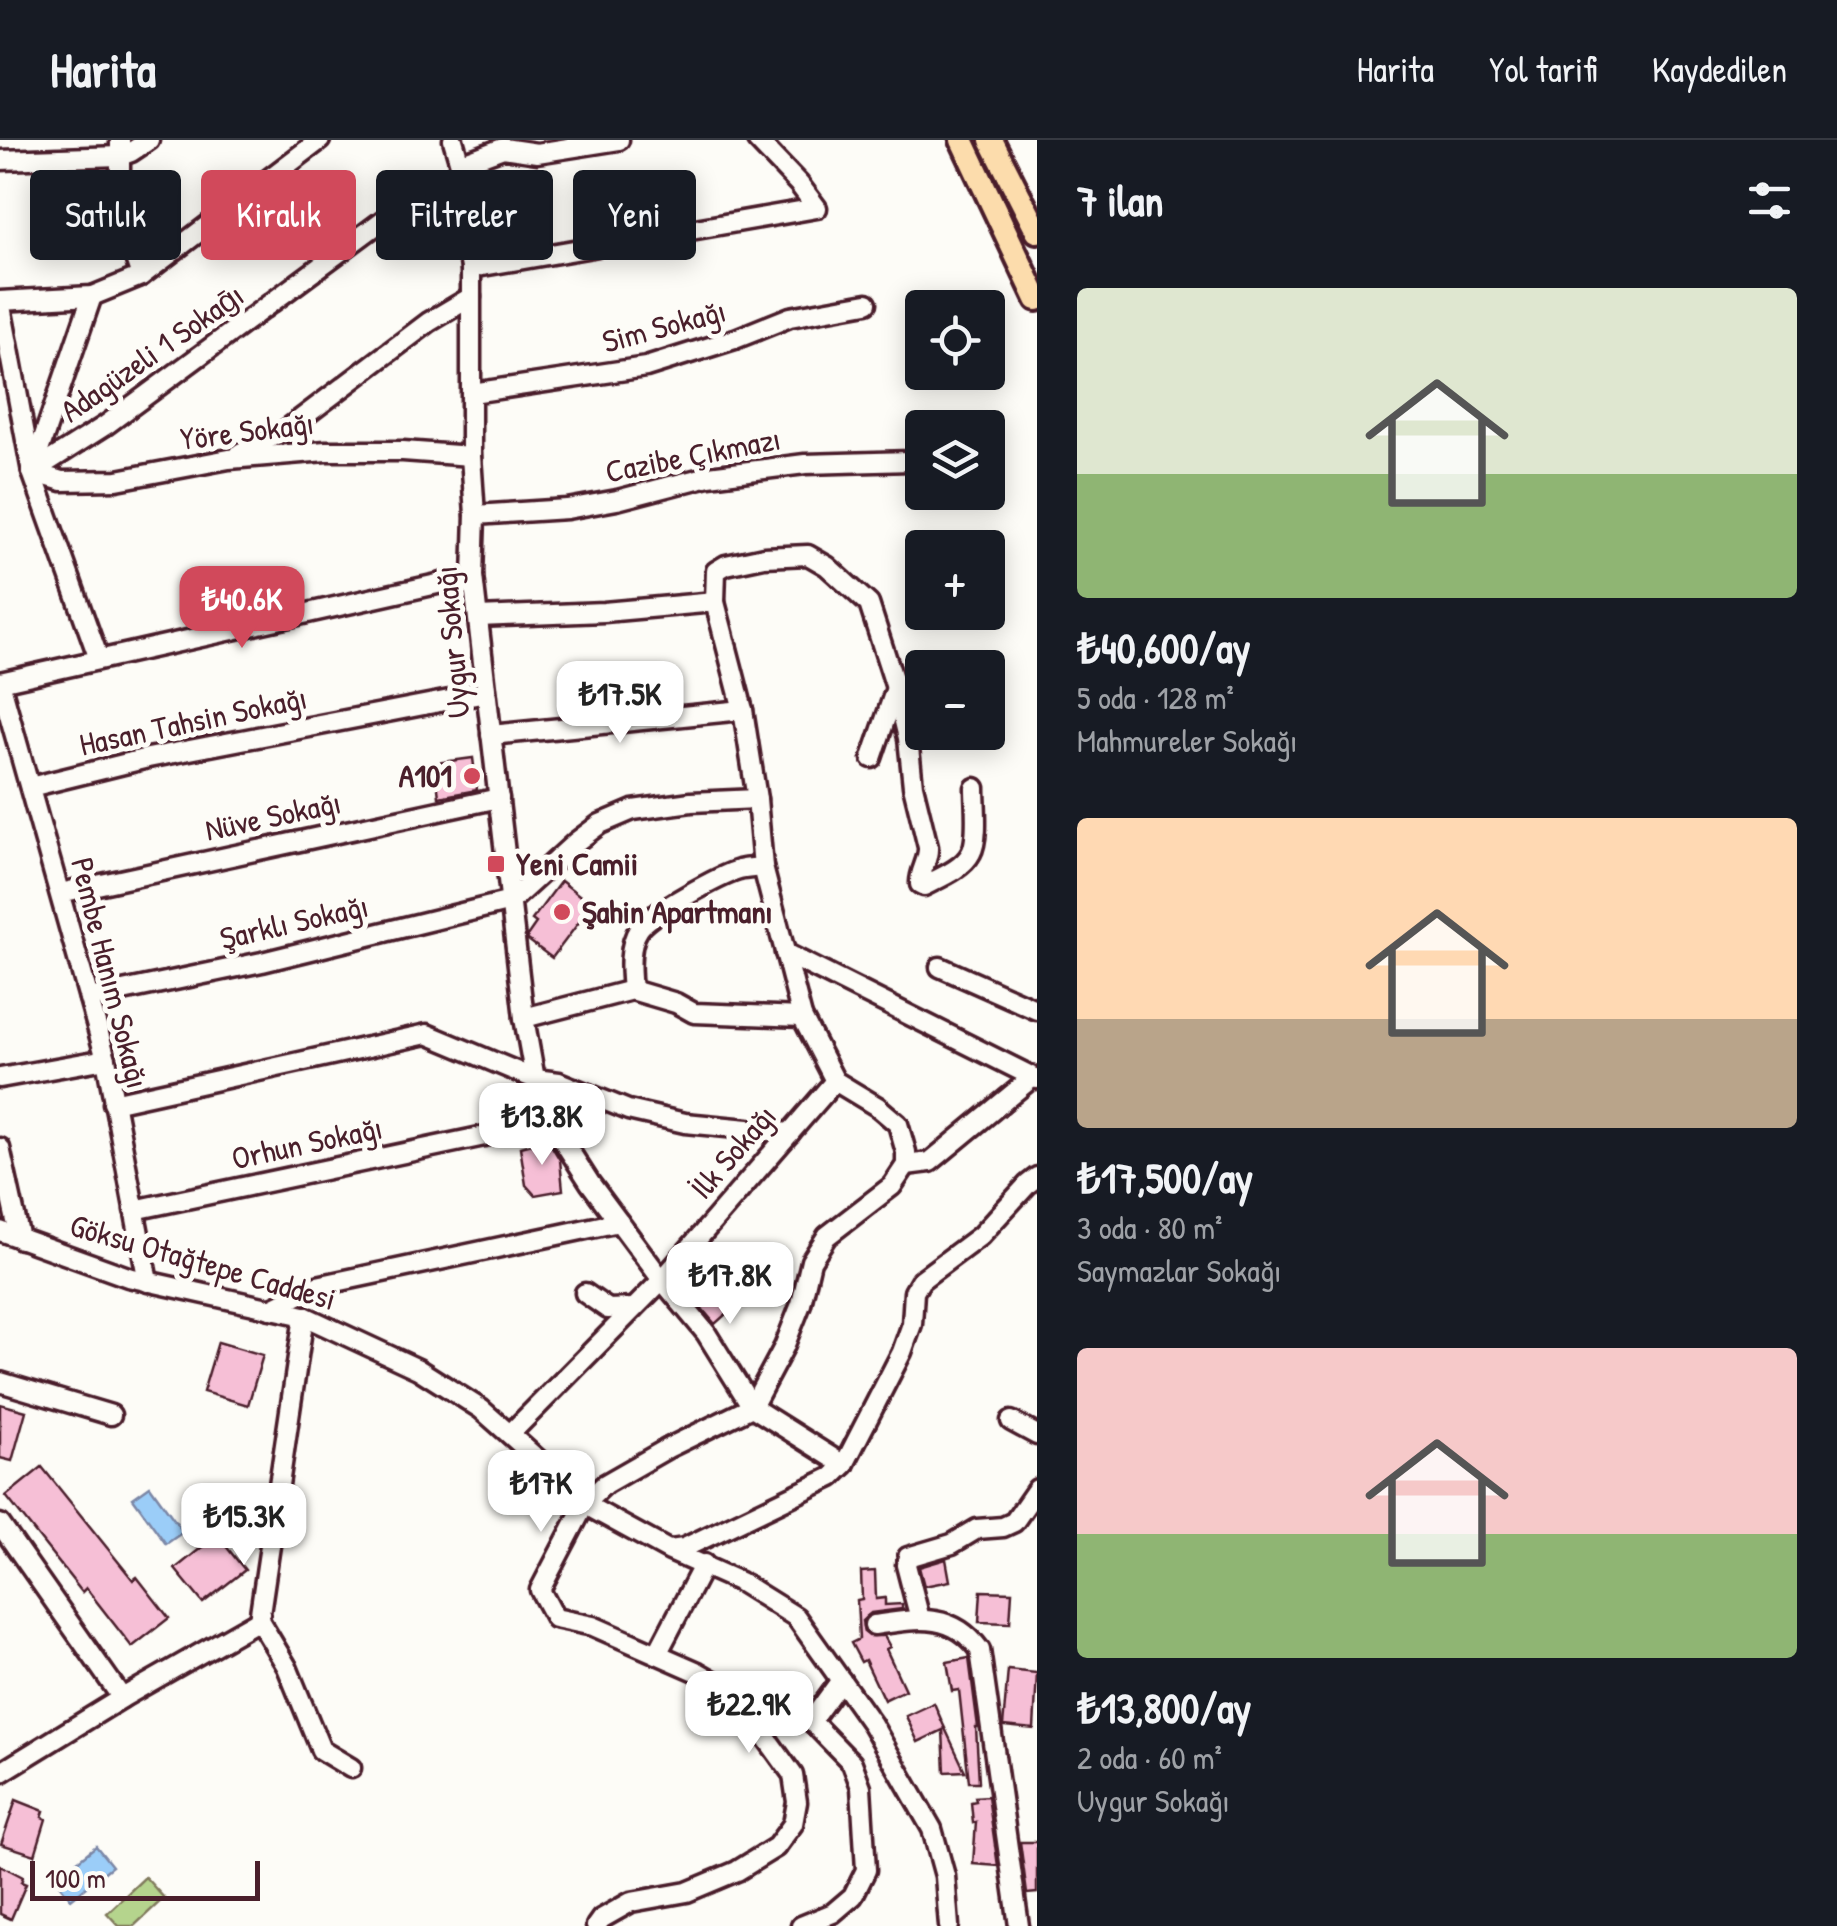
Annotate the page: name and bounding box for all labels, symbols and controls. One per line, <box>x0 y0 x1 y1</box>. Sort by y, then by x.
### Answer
text: Harita <box>50 37 156 102</box>
text: Harita <box>1357 46 1434 93</box>
text: Yol tarifi <box>1489 46 1597 93</box>
text: Kaydedilen <box>1652 46 1787 93</box>
chip: Satılık <box>30 170 181 260</box>
chip: Kiralık <box>201 170 356 260</box>
chip: Filtreler <box>376 170 553 260</box>
chip: Yeni <box>573 170 696 260</box>
text: 7 ilan <box>1077 172 1163 229</box>
icon: filters <box>1742 173 1797 228</box>
street label: Adagüzeli 1 Sokaḡı <box>52 273 252 432</box>
street label: Sim Sokağı <box>598 288 730 363</box>
map controls <box>905 290 1005 750</box>
button: locate <box>905 290 1005 390</box>
icon: home <box>1347 353 1527 533</box>
street label: Yöre Sokağı <box>178 401 316 460</box>
button: layers <box>905 410 1005 510</box>
street label: Cazibe Çıkmazı <box>602 416 784 493</box>
button: + <box>905 530 1005 630</box>
street label: Uygur Sokağı <box>423 564 480 720</box>
pin: ₺40.6K <box>161 566 323 651</box>
text: ₺40.6K <box>202 577 283 620</box>
text: ₺40,600/ay <box>1077 619 1250 676</box>
button: − <box>905 650 1005 750</box>
pin: ₺17.5K <box>539 661 701 746</box>
text: ₺17.5K <box>579 672 661 715</box>
street label: Hasan Tahsin Sokağı <box>75 675 310 766</box>
text: 5 oda · 128 m² <box>1077 676 1234 719</box>
text: Mahmureler Sokağı <box>1077 719 1297 762</box>
place label: A101 <box>399 754 452 797</box>
marker: A101 <box>461 765 483 787</box>
street label: Nüve Sokağı <box>201 780 345 851</box>
place label: Yeni Camii <box>516 842 638 885</box>
street label: Pembe Hanım Sokağı <box>61 853 160 1093</box>
marker: Yeni Camii <box>485 853 507 875</box>
icon: home <box>1347 883 1527 1063</box>
street label: Şarklı Sokağı <box>216 884 372 959</box>
place label: Şahin Apartmanı <box>582 890 773 934</box>
marker: Şahin Apartmanı <box>551 901 573 923</box>
pin: ₺13.8K <box>461 1083 623 1168</box>
text: ₺13.8K <box>501 1094 583 1137</box>
street label: İlk Sokağı <box>680 1095 785 1208</box>
street label: Orhun Sokağı <box>228 1106 386 1179</box>
text: ₺17,500/ay <box>1077 1149 1253 1206</box>
street label: Göksu Otağtepe Caddesi <box>65 1203 341 1320</box>
text: 3 oda · 80 m² <box>1077 1206 1222 1249</box>
pin: ₺17.8K <box>649 1242 811 1327</box>
text: Saymazlar Sokağı <box>1077 1249 1281 1292</box>
text: ₺17.8K <box>688 1253 772 1296</box>
icon: home <box>1347 1413 1527 1593</box>
pin: ₺17K <box>482 1450 600 1535</box>
text: ₺17K <box>510 1461 572 1504</box>
pin: ₺15.3K <box>163 1483 325 1568</box>
text: ₺15.3K <box>203 1494 285 1537</box>
pin: ₺22.9K <box>668 1671 830 1756</box>
text: ₺13,800/ay <box>1077 1679 1251 1736</box>
text: ₺22.9K <box>707 1682 791 1725</box>
text: 2 oda · 60 m² <box>1077 1736 1222 1779</box>
text: Uygur Sokağı <box>1077 1779 1230 1822</box>
scale bar <box>30 1856 260 1900</box>
text: 100 m <box>45 1859 106 1897</box>

